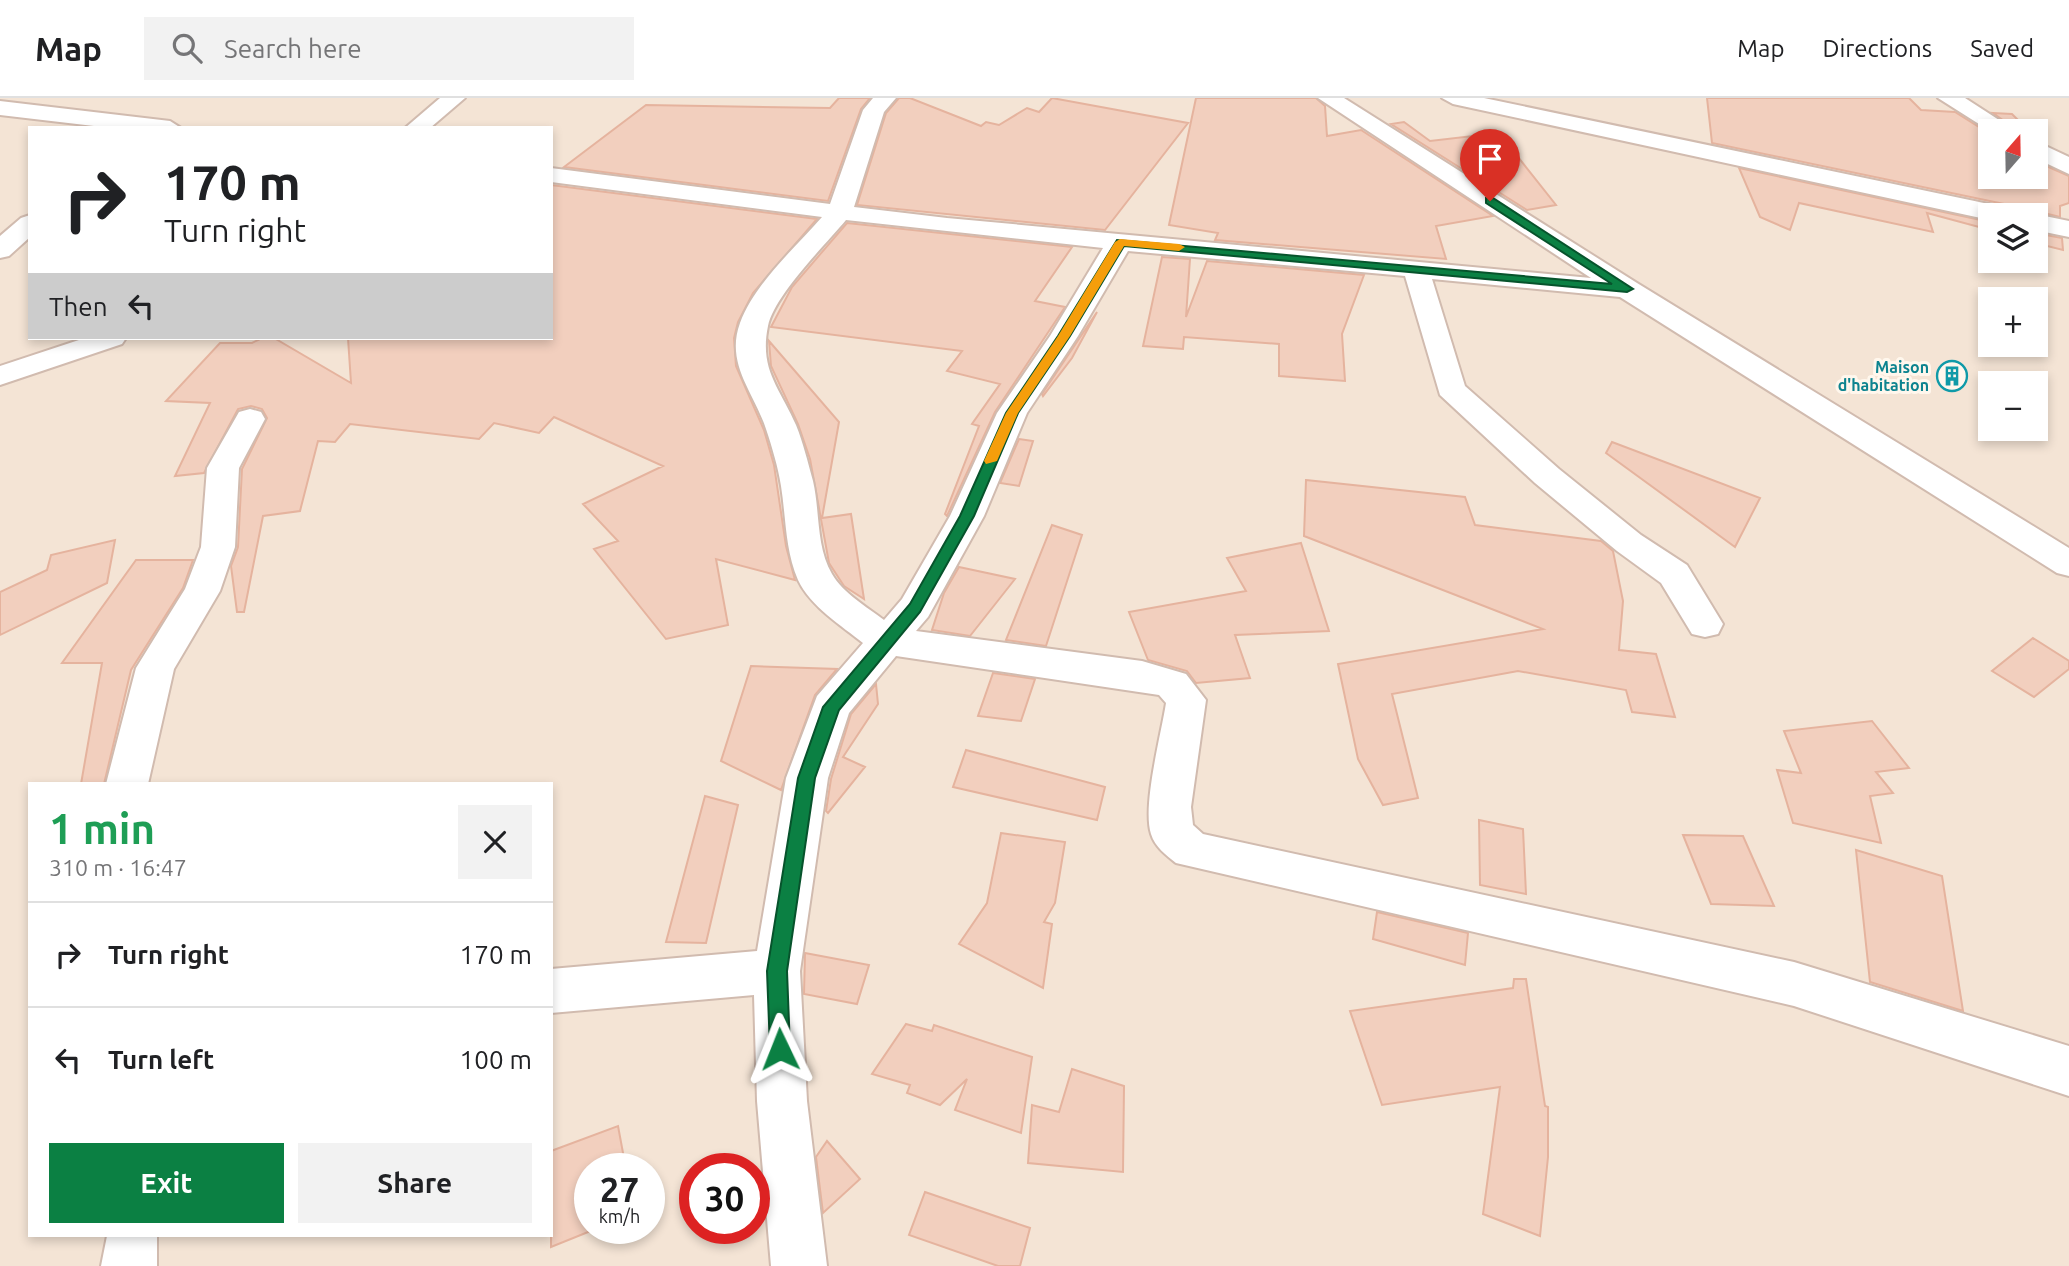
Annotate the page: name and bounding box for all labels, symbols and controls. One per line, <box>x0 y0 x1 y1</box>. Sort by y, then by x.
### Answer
search box <box>144 17 634 80</box>
icon: search <box>168 29 206 67</box>
text: Map <box>35 30 102 67</box>
text: Search here <box>224 34 362 63</box>
text: Map <box>1737 35 1784 62</box>
text: Directions <box>1822 35 1932 62</box>
text: Saved <box>1970 35 2034 62</box>
north arrow <box>1978 119 2048 189</box>
map controls <box>1978 119 2048 441</box>
pin <box>1460 129 1520 201</box>
icon: arrive <box>1471 140 1509 178</box>
icon: right <box>49 154 140 245</box>
text: 170 m <box>164 154 301 209</box>
button: layers <box>1978 203 2048 273</box>
text: Turn right <box>164 212 306 248</box>
icon: left <box>122 287 160 325</box>
button: + <box>1978 287 2048 357</box>
text: Then <box>49 292 108 321</box>
place label: Maison d'habitation <box>1838 358 1929 394</box>
building icon: Maison d'habitation <box>1935 359 1969 393</box>
button: − <box>1978 371 2048 441</box>
text: 1 min <box>49 805 155 852</box>
button: close <box>458 805 532 879</box>
text: 310 m · 16:47 <box>49 855 187 880</box>
icon: right <box>49 936 87 974</box>
text: Turn right <box>108 940 229 969</box>
text: 170 m <box>460 940 532 969</box>
position arrow <box>743 1012 817 1086</box>
icon: left <box>49 1041 87 1079</box>
text: Turn left <box>108 1045 214 1074</box>
text: 100 m <box>460 1045 532 1074</box>
button: Exit <box>49 1143 284 1223</box>
button: Share <box>298 1143 532 1223</box>
speed limit sign: 30 <box>679 1153 770 1244</box>
text: 27 <box>600 1169 639 1209</box>
text: km/h <box>599 1206 640 1226</box>

